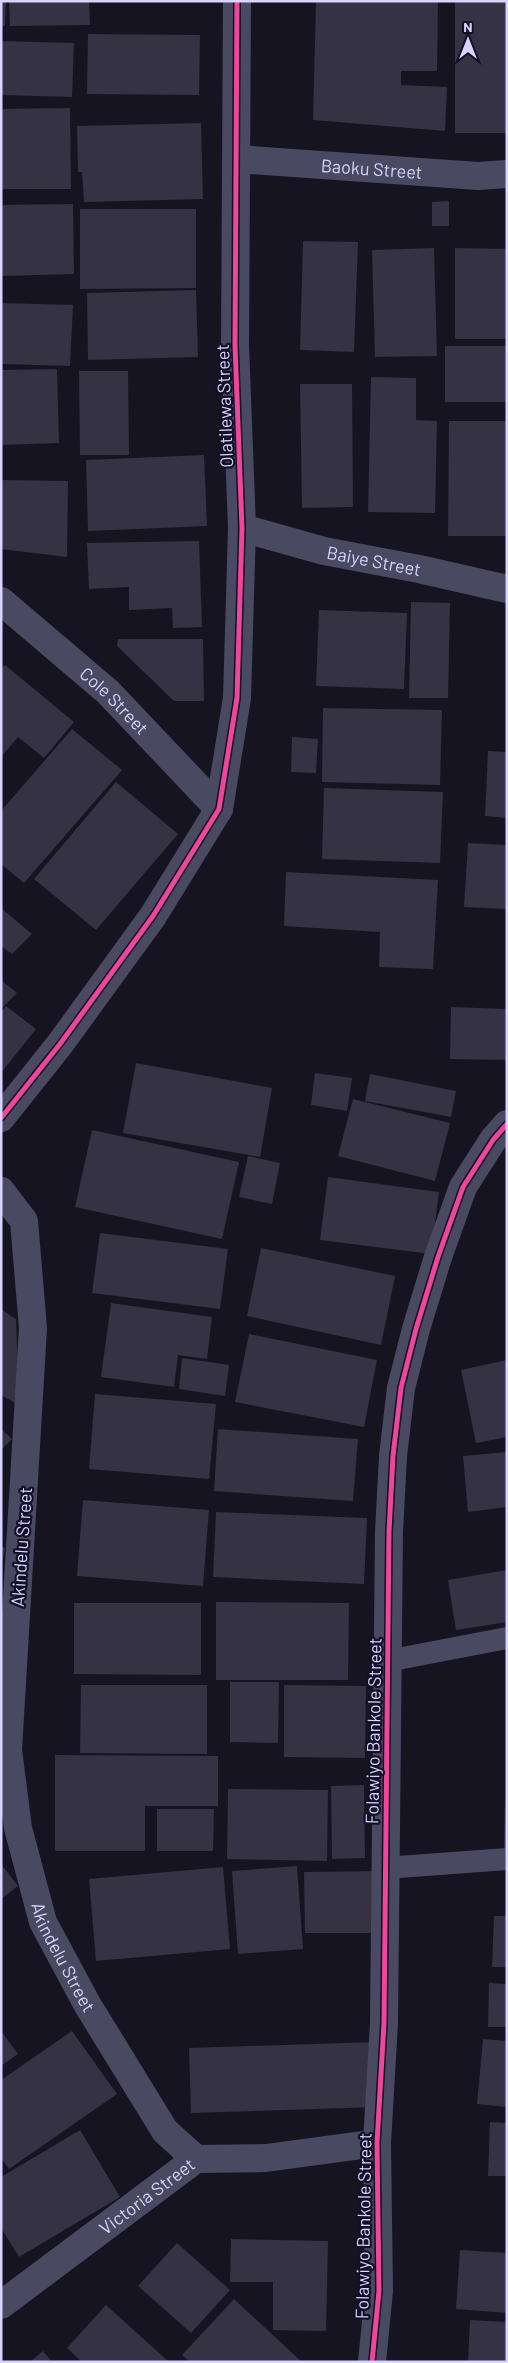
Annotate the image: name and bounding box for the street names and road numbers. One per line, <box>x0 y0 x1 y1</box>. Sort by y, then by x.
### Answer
street label: Baoku Street <box>320 154 423 183</box>
street label: Olatilewa Street <box>211 344 237 468</box>
street label: Baiye Street <box>325 541 423 580</box>
street label: Cole Street <box>76 662 153 739</box>
street label: Akindelu Street <box>6 1486 36 1608</box>
street label: Folawiyo Bankole Street <box>360 1638 386 1824</box>
street label: Akindelu Street <box>27 1900 100 2016</box>
street label: Folawiyo Bankole Street <box>350 2133 376 2319</box>
street label: Victoria Street <box>95 2153 199 2239</box>

